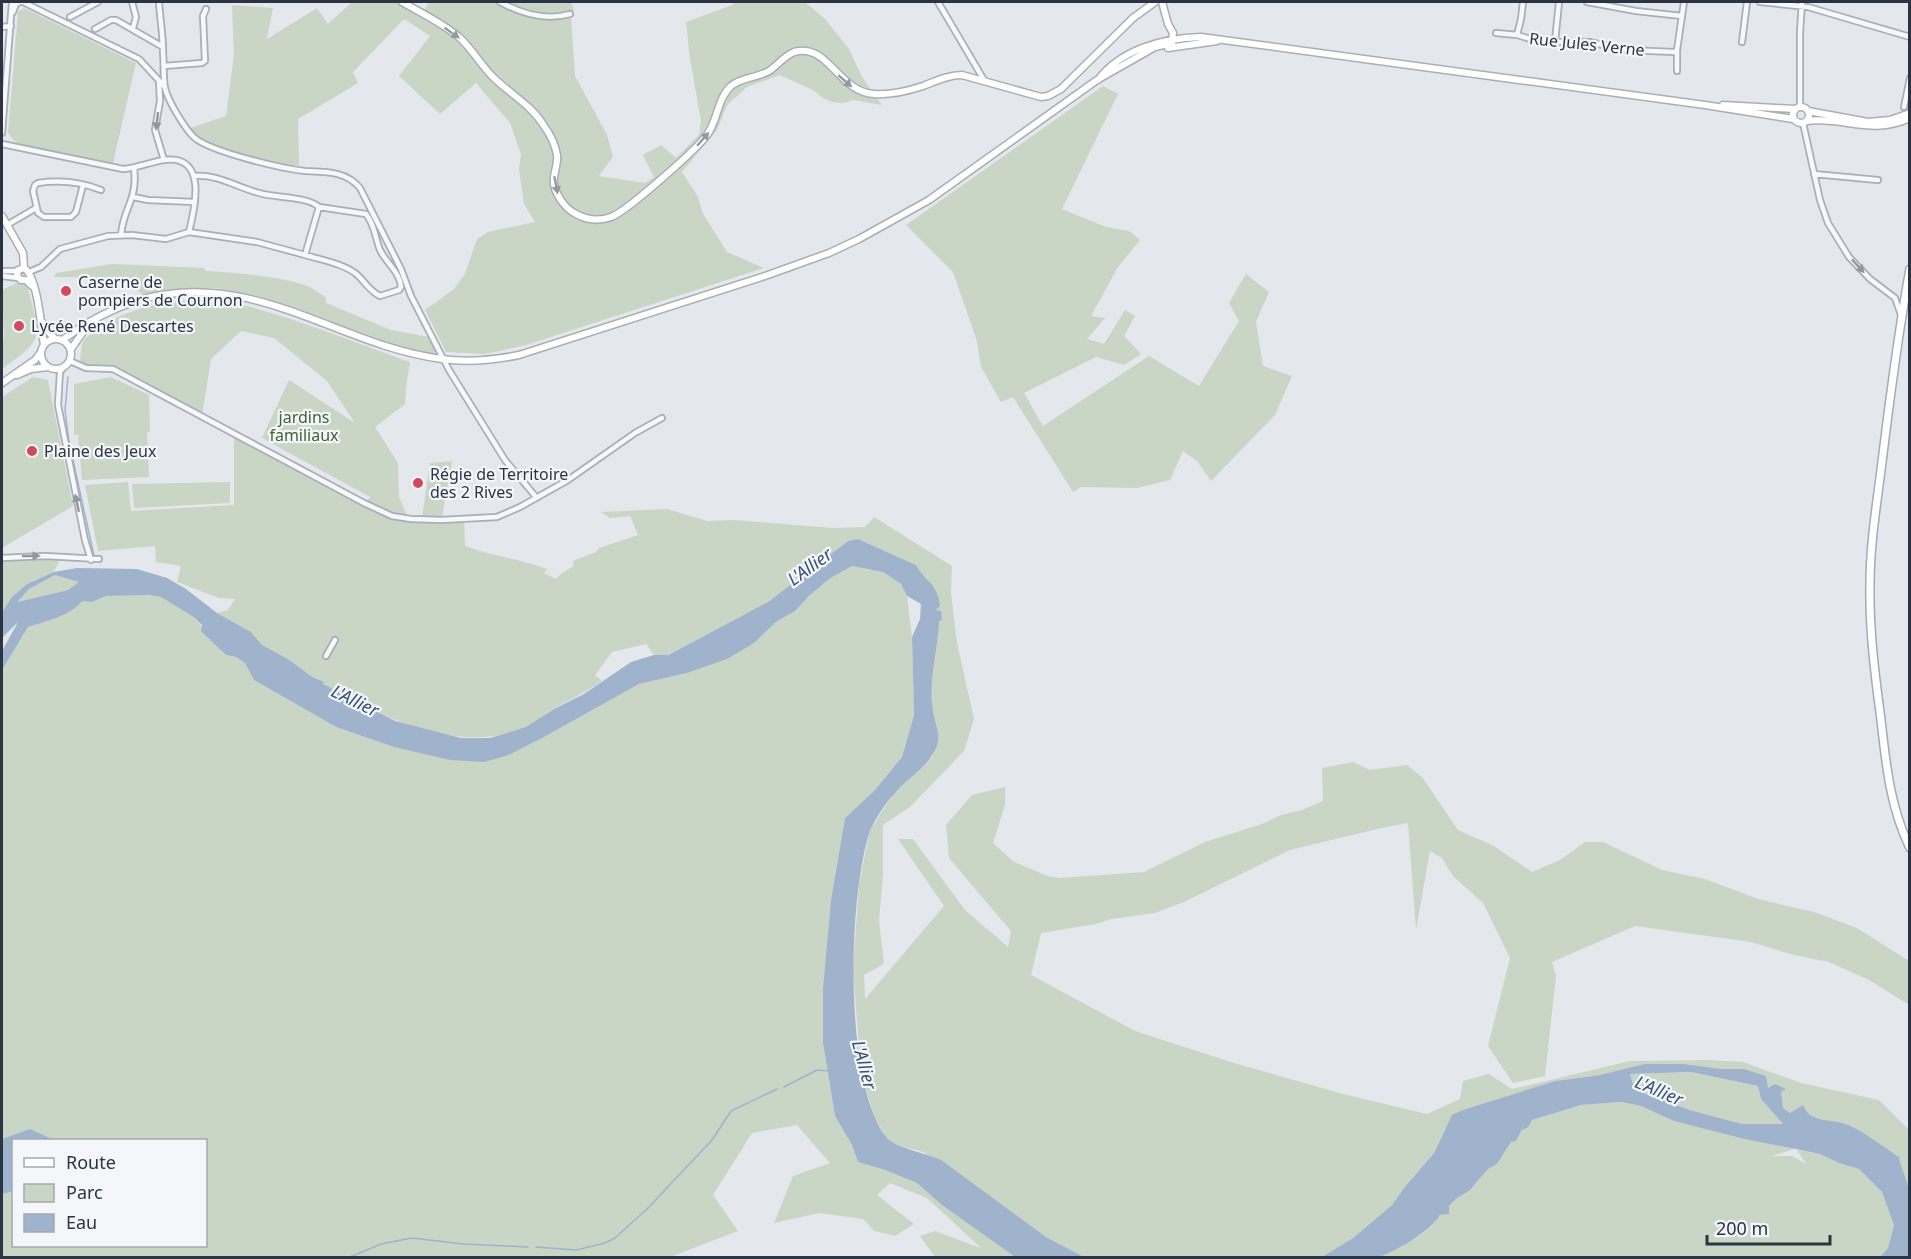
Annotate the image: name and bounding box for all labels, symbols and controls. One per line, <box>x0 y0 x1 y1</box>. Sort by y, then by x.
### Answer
one-way arrow <box>443 27 460 38</box>
street label: Rue Jules Verne <box>1528 27 1646 61</box>
one-way arrow <box>837 74 852 87</box>
one-way arrow <box>152 111 162 130</box>
one-way arrow <box>696 131 710 146</box>
one-way arrow <box>552 176 561 195</box>
one-way arrow <box>1851 258 1864 273</box>
place label: Caserne de pompiers de Cournon <box>78 271 243 311</box>
marker: Caserne de pompiers de Cournon <box>59 284 73 298</box>
place label: Lycée René Descartes <box>31 315 194 337</box>
marker: Lycée René Descartes <box>12 319 26 333</box>
park label: jardins familiaux <box>269 406 339 446</box>
place label: Plaine des Jeux <box>44 440 157 462</box>
marker: Plaine des Jeux <box>25 444 39 458</box>
place label: Régie de Territoire des 2 Rives <box>430 463 568 503</box>
marker: Régie de Territoire des 2 Rives <box>411 476 425 490</box>
one-way arrow <box>72 493 81 512</box>
water label: L'Allier <box>782 541 837 591</box>
one-way arrow <box>21 551 40 561</box>
water label: L'Allier <box>328 678 384 722</box>
water label: L'Allier <box>847 1037 883 1093</box>
water label: L'Allier <box>1632 1069 1688 1111</box>
legend <box>12 1139 207 1247</box>
text: Route <box>66 1150 116 1174</box>
text: Parc <box>66 1180 103 1204</box>
scale bar <box>1707 1208 1830 1246</box>
text: Eau <box>66 1210 97 1234</box>
text: 200 m <box>1716 1216 1768 1240</box>

